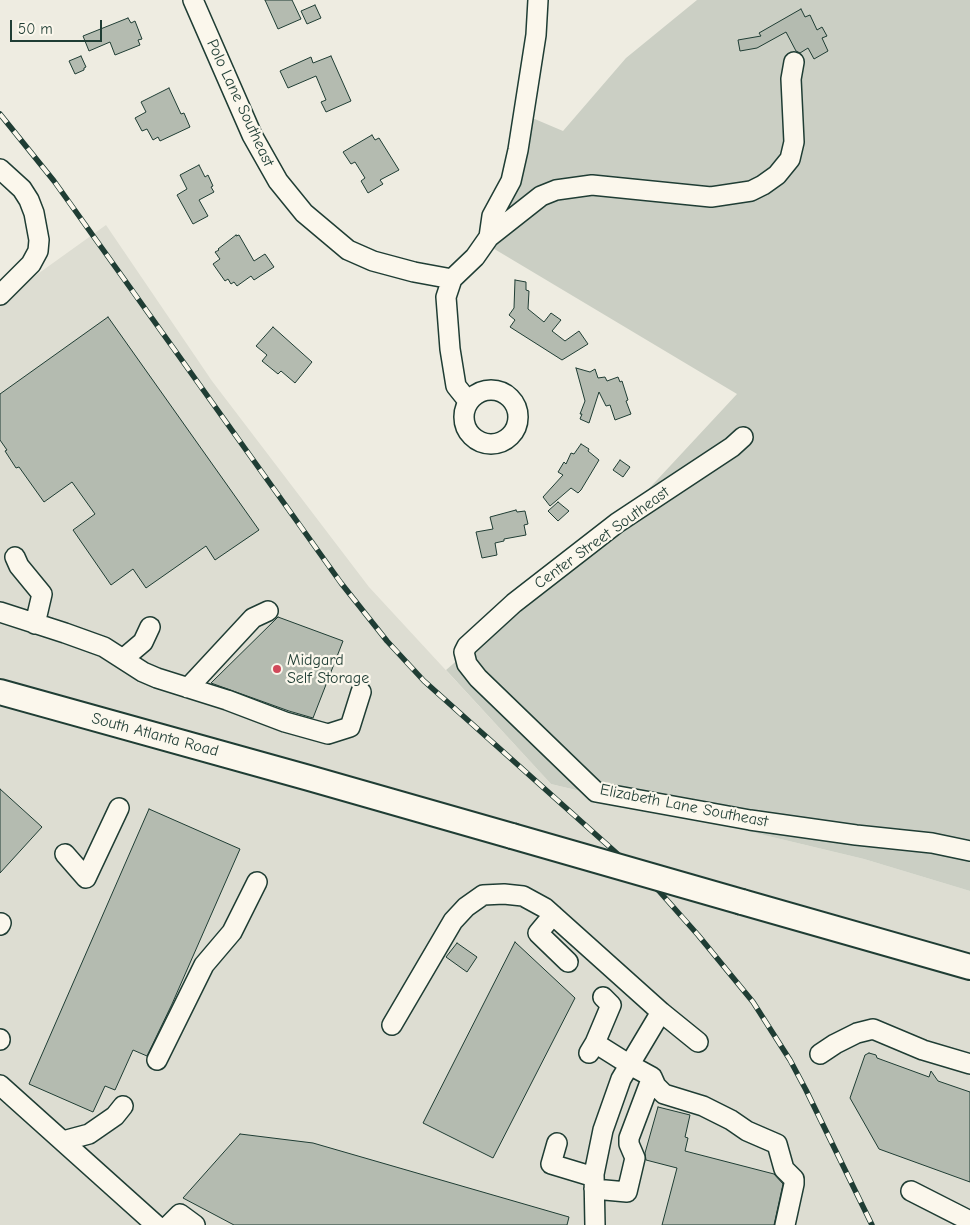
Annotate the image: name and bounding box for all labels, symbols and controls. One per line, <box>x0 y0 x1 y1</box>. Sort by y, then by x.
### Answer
scale bar <box>12 10 105 42</box>
text: 50 m <box>18 20 53 38</box>
street label: Polo Lane Southeast <box>202 36 278 170</box>
street label: Center Street Southeast <box>531 483 673 593</box>
place label: Midgard Self Storage <box>287 650 369 688</box>
marker: Midgard Self Storage <box>271 663 283 675</box>
street label: South Atlanta Road <box>89 709 221 761</box>
street label: Elizabeth Lane Southeast <box>598 780 770 832</box>

